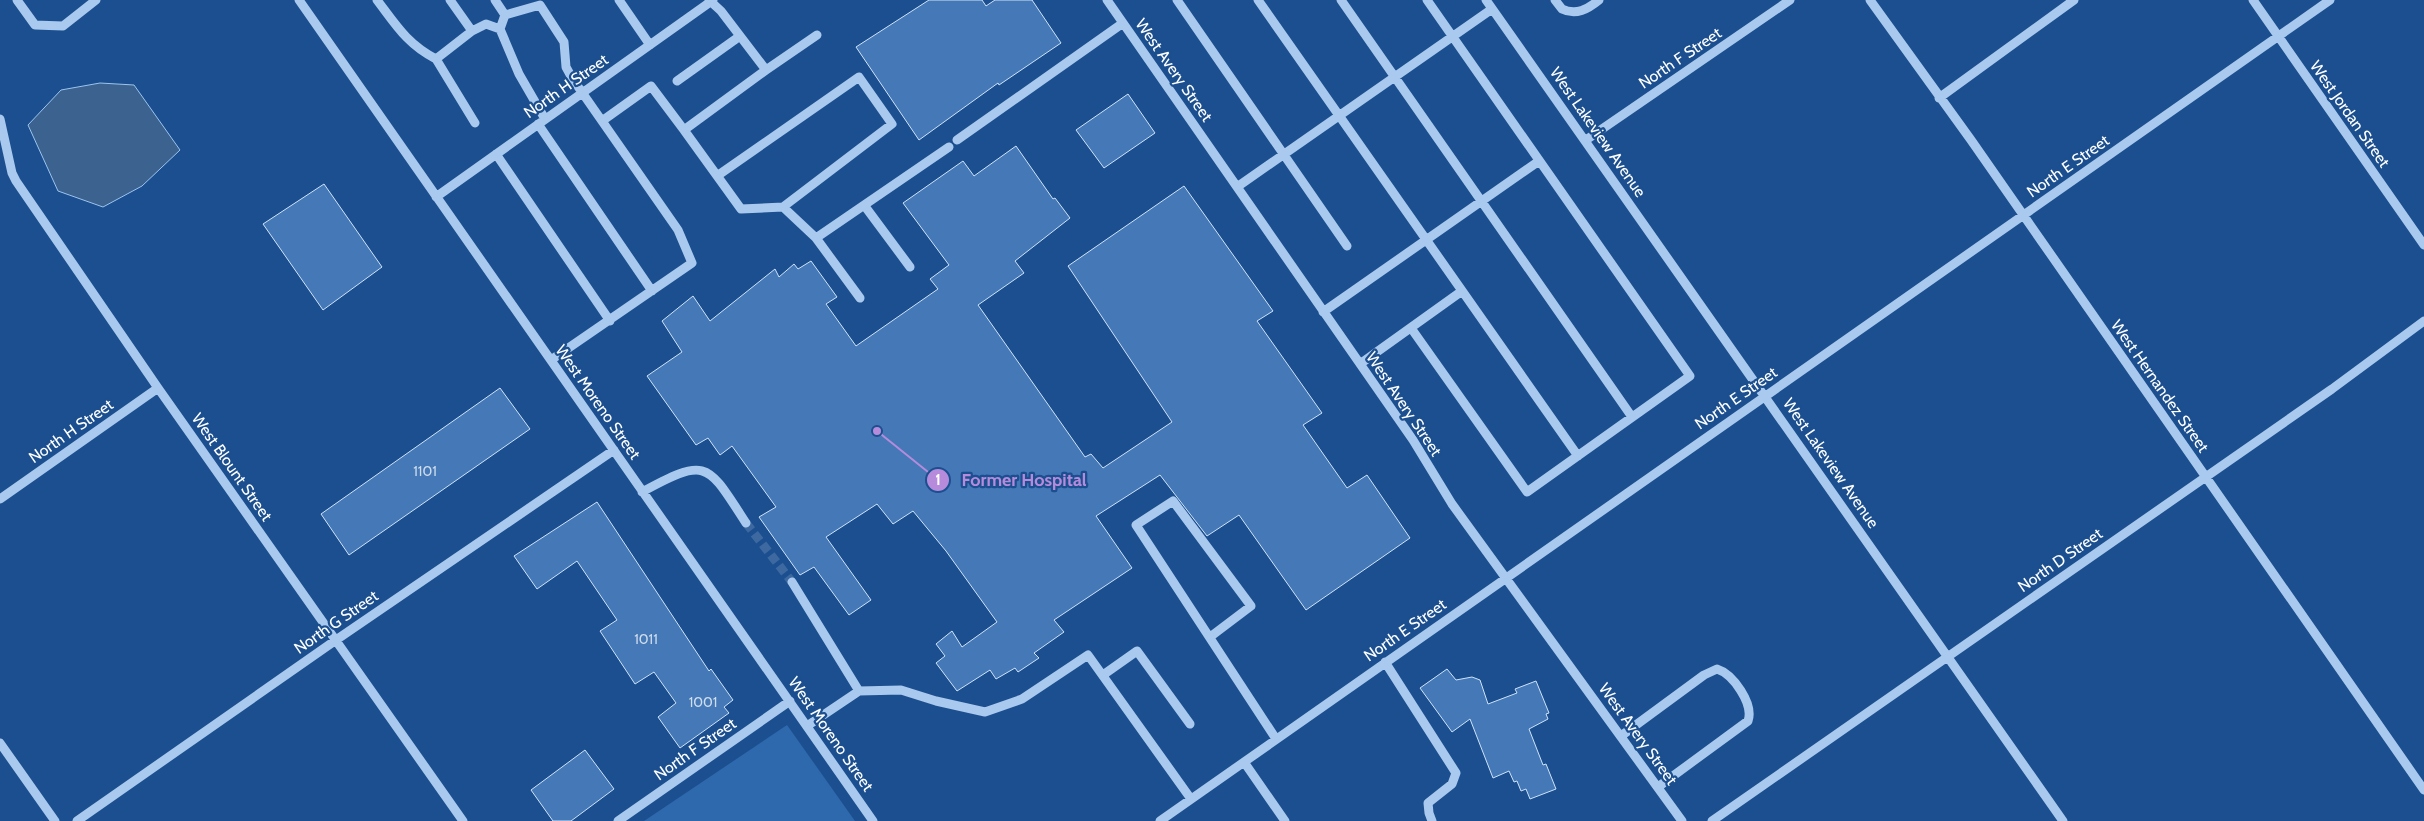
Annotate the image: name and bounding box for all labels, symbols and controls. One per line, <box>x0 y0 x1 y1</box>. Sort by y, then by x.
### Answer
street label: West Avery Street <box>1131 15 1217 126</box>
street label: North F Street <box>1635 23 1725 93</box>
street label: North H Street <box>520 50 612 122</box>
street label: West Jordan Street <box>2306 57 2394 172</box>
street label: West Lakeview Avenue <box>1546 63 1650 201</box>
street label: North E Street <box>2023 130 2113 201</box>
street label: West Hernandez Street <box>2107 316 2213 456</box>
street label: West Moreno Street <box>551 341 645 463</box>
street label: West Avery Street <box>1362 348 1446 460</box>
street label: North E Street <box>1691 362 1781 433</box>
street label: West Lakeview Avenue <box>1779 394 1883 532</box>
street label: North H Street <box>25 395 117 467</box>
street label: West Blount Street <box>188 409 277 525</box>
house number: 1101 <box>413 462 437 480</box>
callout: Former Hospital <box>926 463 1096 496</box>
text: Former Hospital <box>961 469 1087 491</box>
text: 1 <box>935 471 941 489</box>
street label: North D Street <box>2014 524 2106 596</box>
street label: North G Street <box>290 586 382 658</box>
street label: North E Street <box>1360 594 1450 665</box>
house number: 1011 <box>634 630 658 648</box>
street label: West Moreno Street <box>784 673 878 795</box>
street label: West Avery Street <box>1595 679 1682 789</box>
house number: 1001 <box>689 693 717 711</box>
street label: North F Street <box>650 713 740 784</box>

